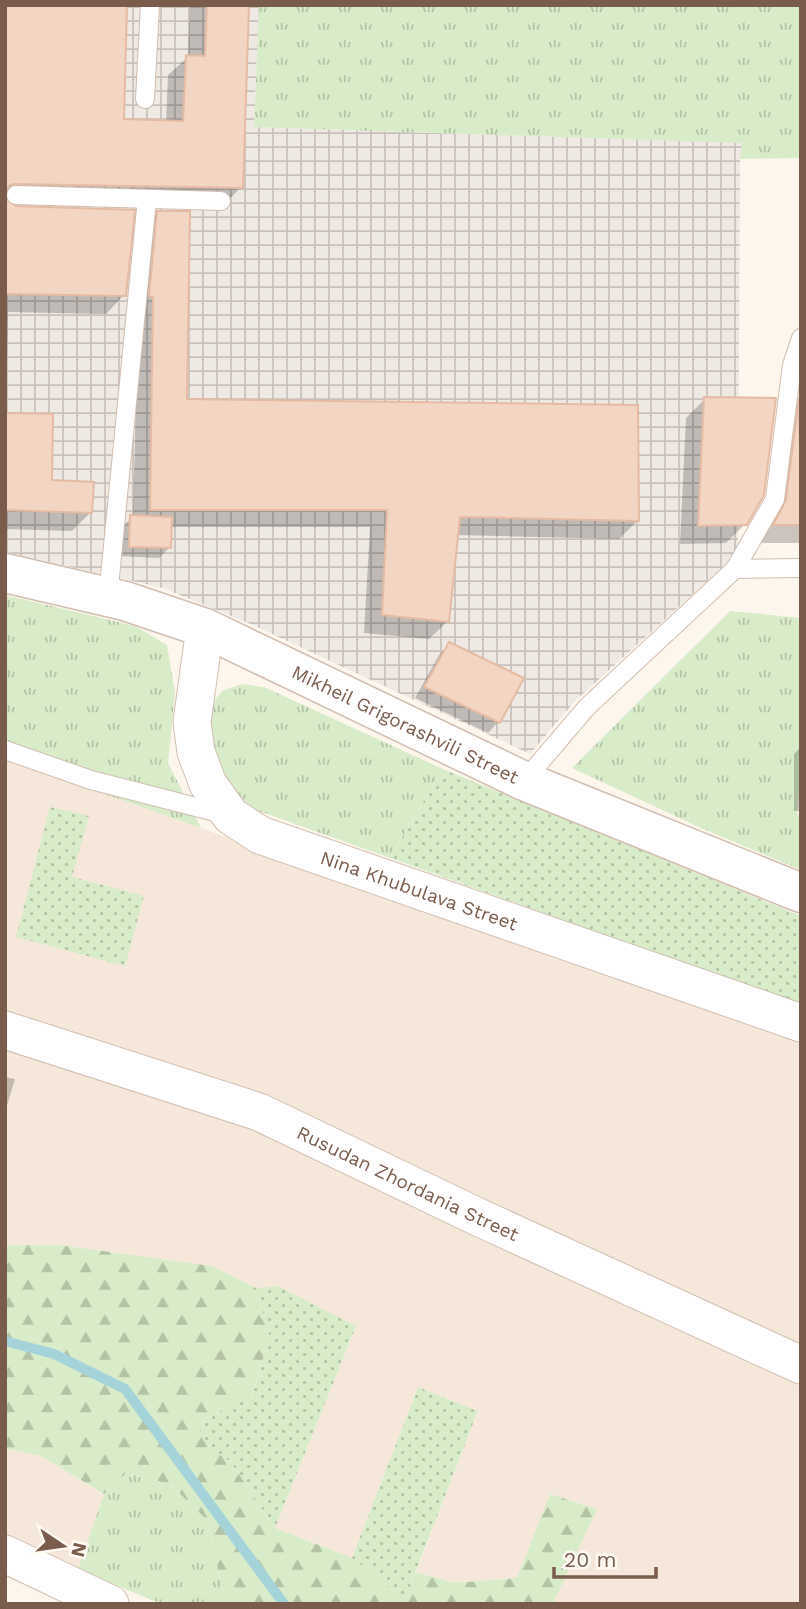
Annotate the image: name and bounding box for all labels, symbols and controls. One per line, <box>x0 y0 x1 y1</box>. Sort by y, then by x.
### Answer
street label: Mikheil Grigorashvili Street <box>288 660 523 788</box>
street label: Nina Khubulava Street <box>318 845 521 935</box>
street label: Rusudan Zhordania Street <box>293 1120 523 1246</box>
north arrow <box>28 1511 98 1581</box>
scale bar <box>554 1536 656 1580</box>
text: N <box>66 1540 92 1559</box>
text: 20 m <box>564 1547 616 1572</box>

